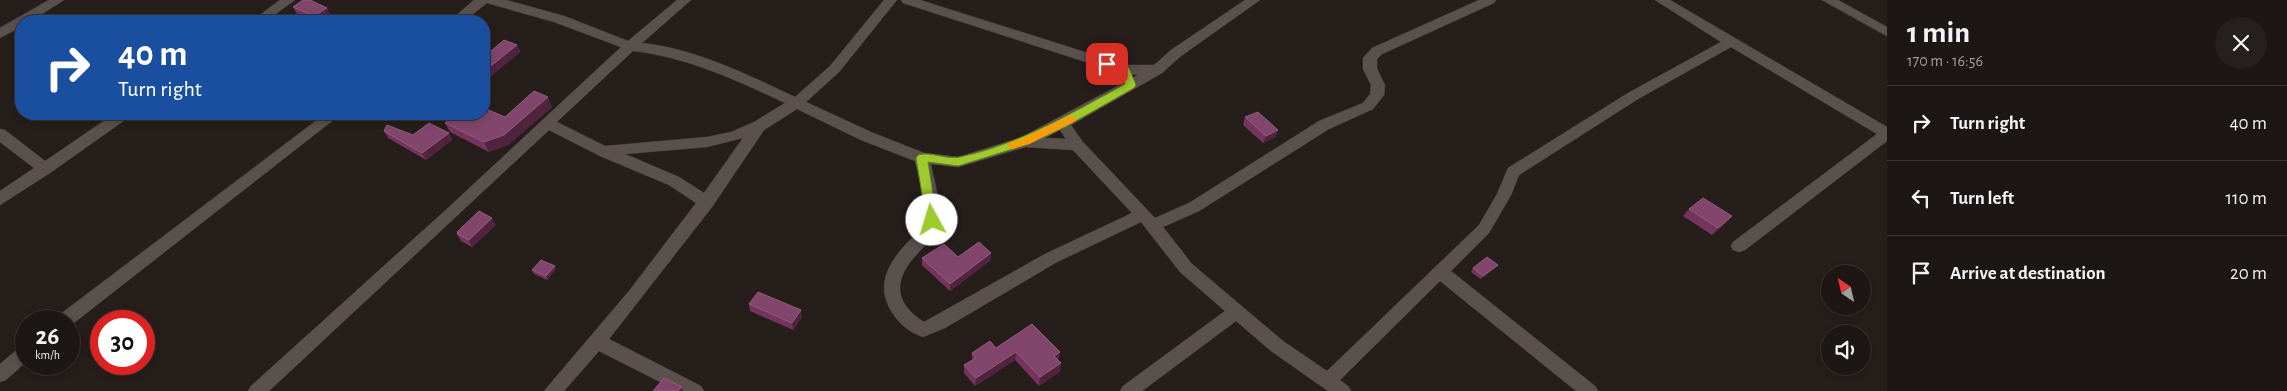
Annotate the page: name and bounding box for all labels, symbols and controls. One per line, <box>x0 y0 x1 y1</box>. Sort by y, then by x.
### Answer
button: close <box>2215 17 2267 69</box>
text: 1 min <box>1907 18 1970 48</box>
icon: right <box>35 35 100 100</box>
text: 40 m <box>118 37 187 72</box>
pin <box>1086 43 1128 85</box>
icon: arrive <box>1093 50 1121 78</box>
text: 170 m · 16:56 <box>1907 53 1983 69</box>
text: Turn right <box>118 78 202 100</box>
icon: right <box>1907 109 1935 137</box>
text: Turn right <box>1950 114 2025 133</box>
text: 40 m <box>2229 114 2267 133</box>
icon: left <box>1907 184 1935 212</box>
text: Turn left <box>1950 189 2014 208</box>
text: 110 m <box>2226 189 2267 208</box>
position arrow <box>905 193 957 245</box>
icon: arrive <box>1907 259 1935 287</box>
text: Arrive at destination <box>1950 264 2106 283</box>
text: 20 m <box>2230 264 2267 283</box>
north arrow <box>1821 265 1871 315</box>
map controls <box>1821 265 1871 375</box>
speed limit sign: 30 <box>90 310 155 375</box>
text: 26 <box>36 324 59 349</box>
button: sound <box>1821 325 1871 375</box>
text: km/h <box>35 349 60 361</box>

